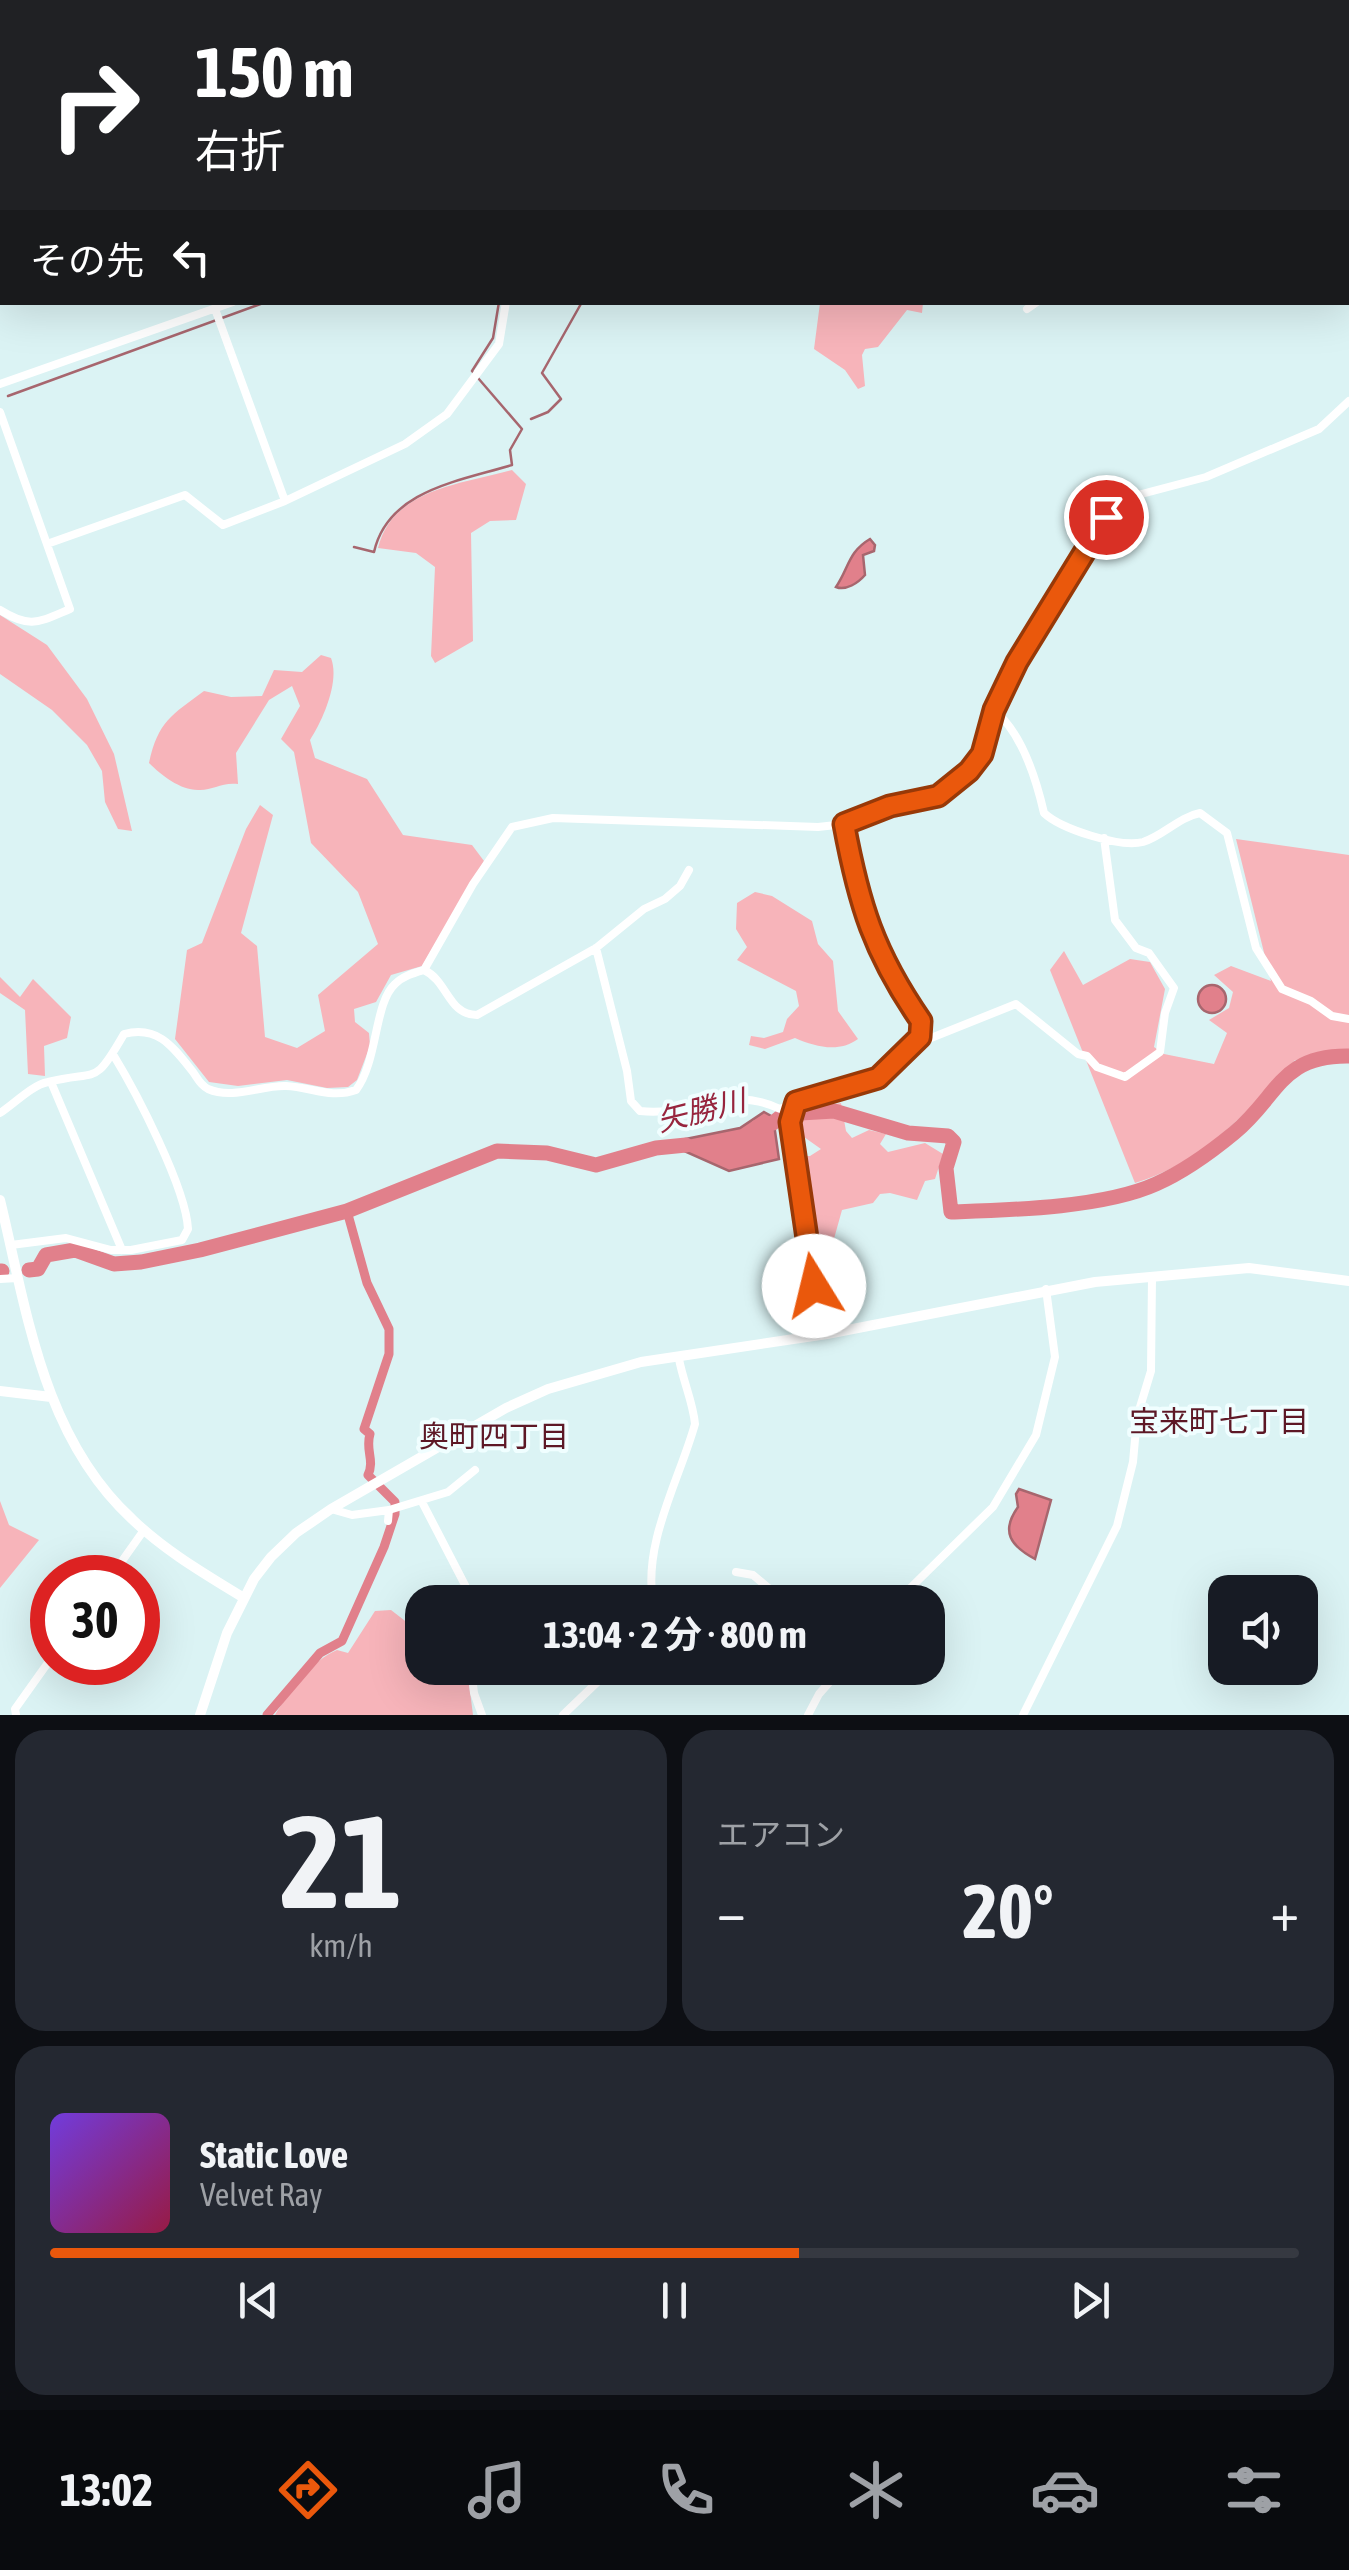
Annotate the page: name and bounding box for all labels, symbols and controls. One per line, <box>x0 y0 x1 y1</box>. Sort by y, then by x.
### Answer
text: 150 m <box>195 32 354 112</box>
icon: right <box>30 40 160 170</box>
text: 右折 <box>195 125 285 177</box>
icon: left <box>164 230 219 285</box>
text: その先 <box>30 239 144 282</box>
pin <box>1064 475 1149 560</box>
icon: arrive <box>1079 490 1134 545</box>
water label: 矢勝川 <box>653 1082 752 1137</box>
position arrow <box>762 1234 866 1338</box>
district label: 宝来町七丁目 <box>1129 1404 1309 1438</box>
district label: 奥町四丁目 <box>419 1419 569 1453</box>
speed limit sign: 30 <box>30 1555 160 1685</box>
map controls <box>1208 1575 1318 1685</box>
button: sound <box>1208 1575 1318 1685</box>
text: 13:04 · 2 分 · 800 m <box>543 1613 807 1656</box>
text: 21 <box>280 1787 402 1936</box>
text: エアコン <box>717 1816 845 1853</box>
text: 20° <box>962 1868 1054 1954</box>
text: − <box>717 1880 746 1943</box>
text: + <box>1270 1880 1299 1943</box>
text: km/h <box>309 1927 373 1964</box>
text: Static Love <box>200 2133 348 2176</box>
text: Velvet Ray <box>200 2176 322 2213</box>
icon: previous <box>231 2273 286 2328</box>
icon: pause <box>647 2273 702 2328</box>
icon: next <box>1063 2273 1118 2328</box>
icon: directions <box>273 2455 343 2525</box>
icon: music <box>462 2455 532 2525</box>
icon: phone <box>651 2455 721 2525</box>
icon: climate <box>841 2455 911 2525</box>
icon: car <box>1030 2455 1100 2525</box>
icon: filters <box>1219 2455 1289 2525</box>
text: 13:02 <box>60 2464 153 2516</box>

